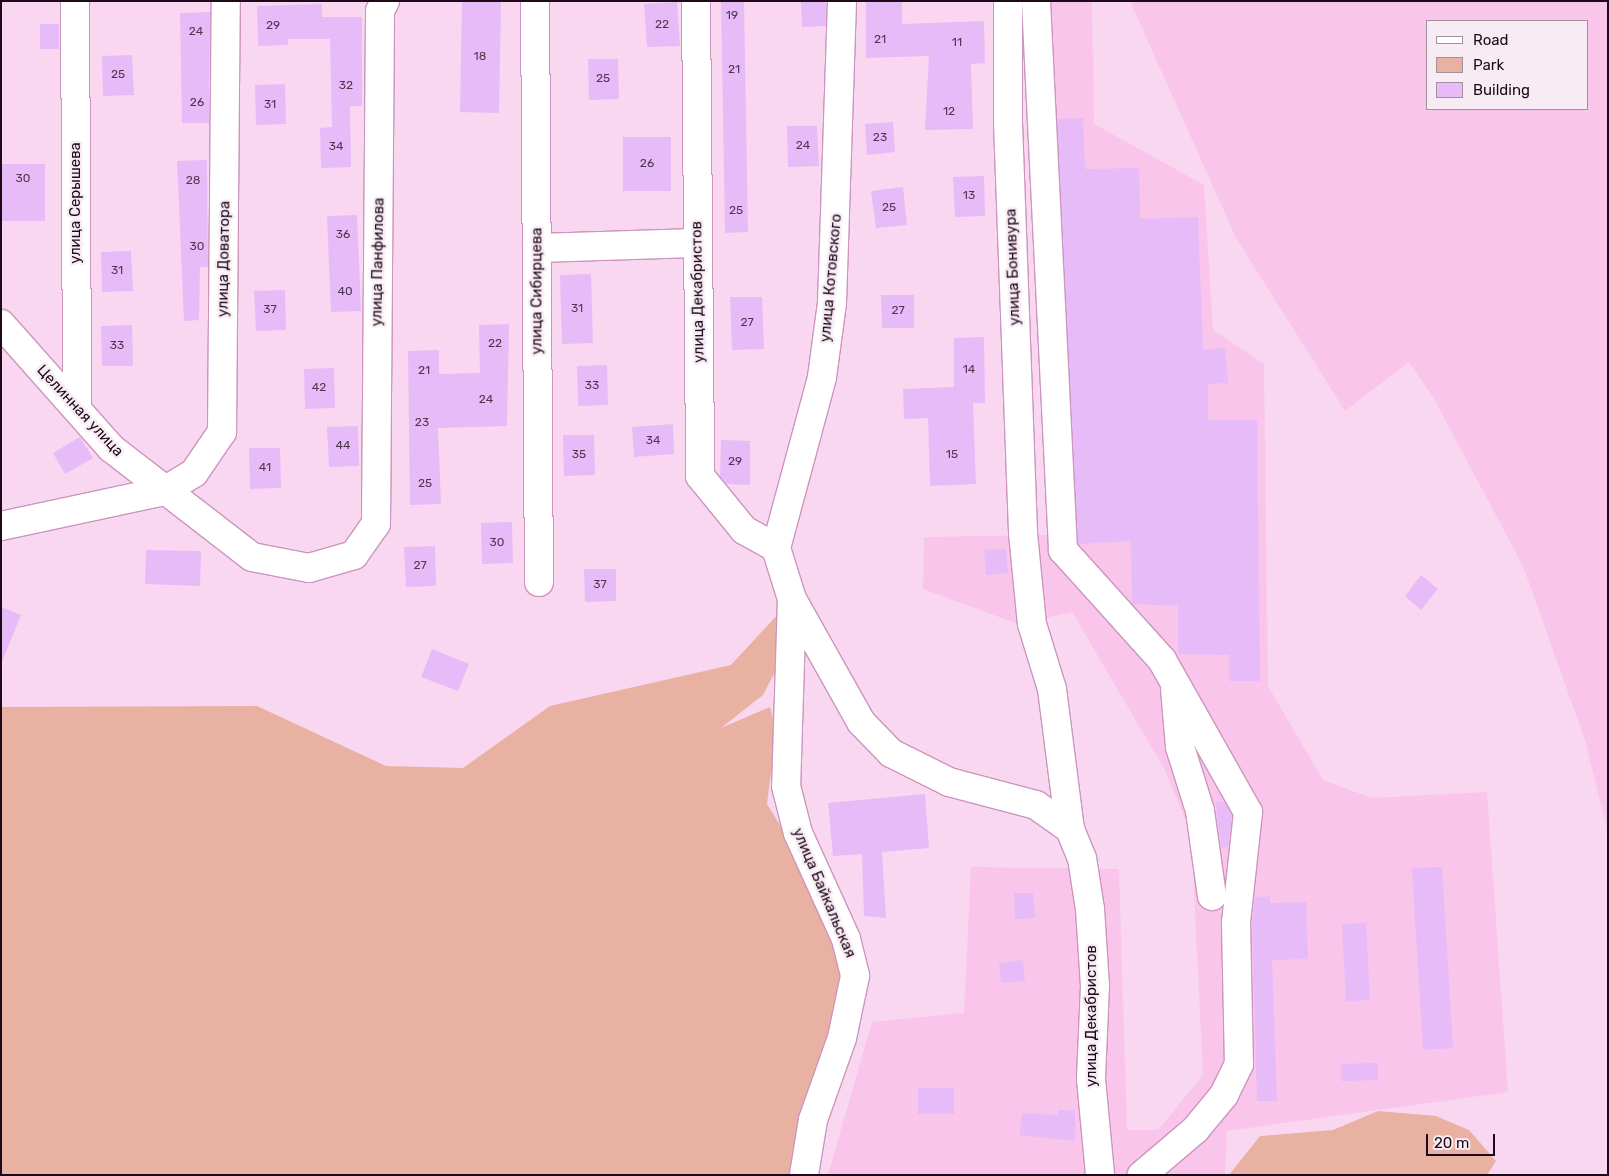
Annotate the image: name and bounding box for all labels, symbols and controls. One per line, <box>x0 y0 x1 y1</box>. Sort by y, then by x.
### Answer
house number: 19 <box>726 9 738 23</box>
house number: 22 <box>655 18 669 32</box>
house number: 29 <box>266 19 280 33</box>
legend <box>1426 20 1589 110</box>
house number: 24 <box>189 25 203 39</box>
text: Road <box>1473 31 1509 49</box>
house number: 21 <box>874 33 886 47</box>
house number: 11 <box>952 36 962 50</box>
house number: 18 <box>474 50 486 64</box>
text: Park <box>1473 56 1504 74</box>
house number: 21 <box>728 63 740 77</box>
house number: 25 <box>111 68 125 82</box>
house number: 25 <box>596 72 610 86</box>
house number: 32 <box>339 79 353 93</box>
text: Building <box>1473 81 1530 99</box>
house number: 26 <box>190 96 204 110</box>
house number: 31 <box>264 98 276 112</box>
house number: 12 <box>943 105 955 119</box>
house number: 23 <box>873 131 887 145</box>
house number: 24 <box>796 139 810 153</box>
house number: 34 <box>329 140 343 154</box>
street label: улица Серышева <box>67 142 85 264</box>
house number: 26 <box>640 157 654 171</box>
house number: 30 <box>16 172 30 186</box>
house number: 28 <box>186 174 200 188</box>
house number: 13 <box>963 189 975 203</box>
street label: улица Панфилова <box>368 197 388 327</box>
street label: улица Доватора <box>214 201 234 317</box>
house number: 25 <box>882 201 896 215</box>
house number: 25 <box>729 204 743 218</box>
street label: улица Бонивура <box>1002 208 1024 326</box>
street label: улица Котовского <box>816 213 846 343</box>
street label: улица Декабристов <box>688 221 708 363</box>
street label: улица Сибирцева <box>528 227 546 355</box>
house number: 36 <box>336 228 350 242</box>
house number: 30 <box>190 240 204 254</box>
house number: 31 <box>111 264 123 278</box>
house number: 40 <box>337 285 353 299</box>
house number: 31 <box>571 302 583 316</box>
house number: 37 <box>263 303 277 317</box>
house number: 27 <box>891 304 905 318</box>
house number: 27 <box>740 316 754 330</box>
house number: 22 <box>488 337 502 351</box>
house number: 33 <box>110 339 124 353</box>
street label: Целинная улица <box>33 361 127 461</box>
house number: 14 <box>963 363 975 377</box>
house number: 21 <box>418 364 430 378</box>
house number: 33 <box>585 379 599 393</box>
house number: 42 <box>312 381 326 395</box>
house number: 24 <box>479 393 493 407</box>
house number: 23 <box>415 416 429 430</box>
house number: 34 <box>646 434 660 448</box>
house number: 44 <box>336 439 350 453</box>
house number: 35 <box>572 448 586 462</box>
house number: 15 <box>946 448 958 462</box>
house number: 29 <box>728 455 742 469</box>
house number: 41 <box>259 461 271 475</box>
house number: 25 <box>418 477 432 491</box>
house number: 30 <box>490 536 504 550</box>
house number: 27 <box>413 559 427 573</box>
house number: 37 <box>593 578 607 592</box>
street label: улица Байкальская <box>789 825 859 961</box>
street label: улица Декабристов <box>1083 945 1101 1087</box>
scale bar <box>1429 1124 1498 1156</box>
text: 20 m <box>1434 1134 1469 1152</box>

